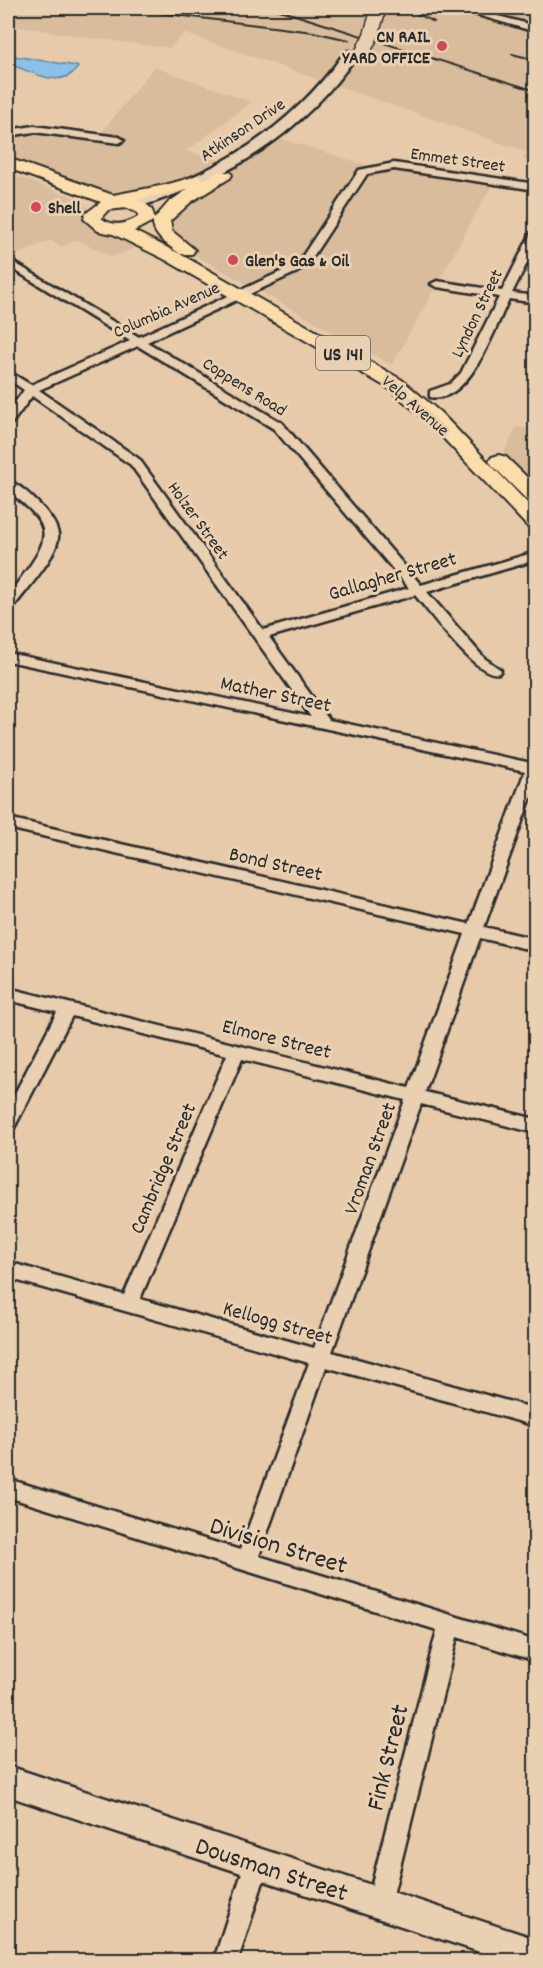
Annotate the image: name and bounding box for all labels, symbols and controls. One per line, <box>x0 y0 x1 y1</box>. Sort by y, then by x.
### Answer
place label: CN RAIL YARD OFFICE <box>341 26 431 72</box>
marker: CN RAIL YARD OFFICE <box>435 39 449 53</box>
street label: Atkinson Drive <box>196 93 291 169</box>
street label: Emmet Street <box>409 142 507 181</box>
place label: Shell <box>48 197 81 222</box>
marker: Shell <box>29 200 43 214</box>
place label: Glen's Gas & Oil <box>245 250 350 275</box>
marker: Glen's Gas & Oil <box>226 253 240 267</box>
street label: Lyndon Street <box>446 265 511 363</box>
street label: Columbia Avenue <box>110 277 224 346</box>
road number: US 141 <box>316 336 370 370</box>
street label: Coppens Road <box>197 352 291 424</box>
street label: Velp Avenue <box>375 370 454 443</box>
street label: Holzer Street <box>160 477 234 566</box>
street label: Gallagher Street <box>325 545 461 610</box>
street label: Mather Street <box>217 670 334 722</box>
street label: Bond Street <box>226 841 325 891</box>
street label: Elmore Street <box>219 1013 334 1069</box>
street label: Cambridge Street <box>124 1099 206 1239</box>
street label: Vroman Street <box>338 1099 406 1219</box>
street label: Kellogg Street <box>219 1295 336 1355</box>
street label: Division Street <box>205 1509 352 1586</box>
street label: Fink Street <box>358 1701 421 1815</box>
street label: Dousman Street <box>190 1829 352 1914</box>

